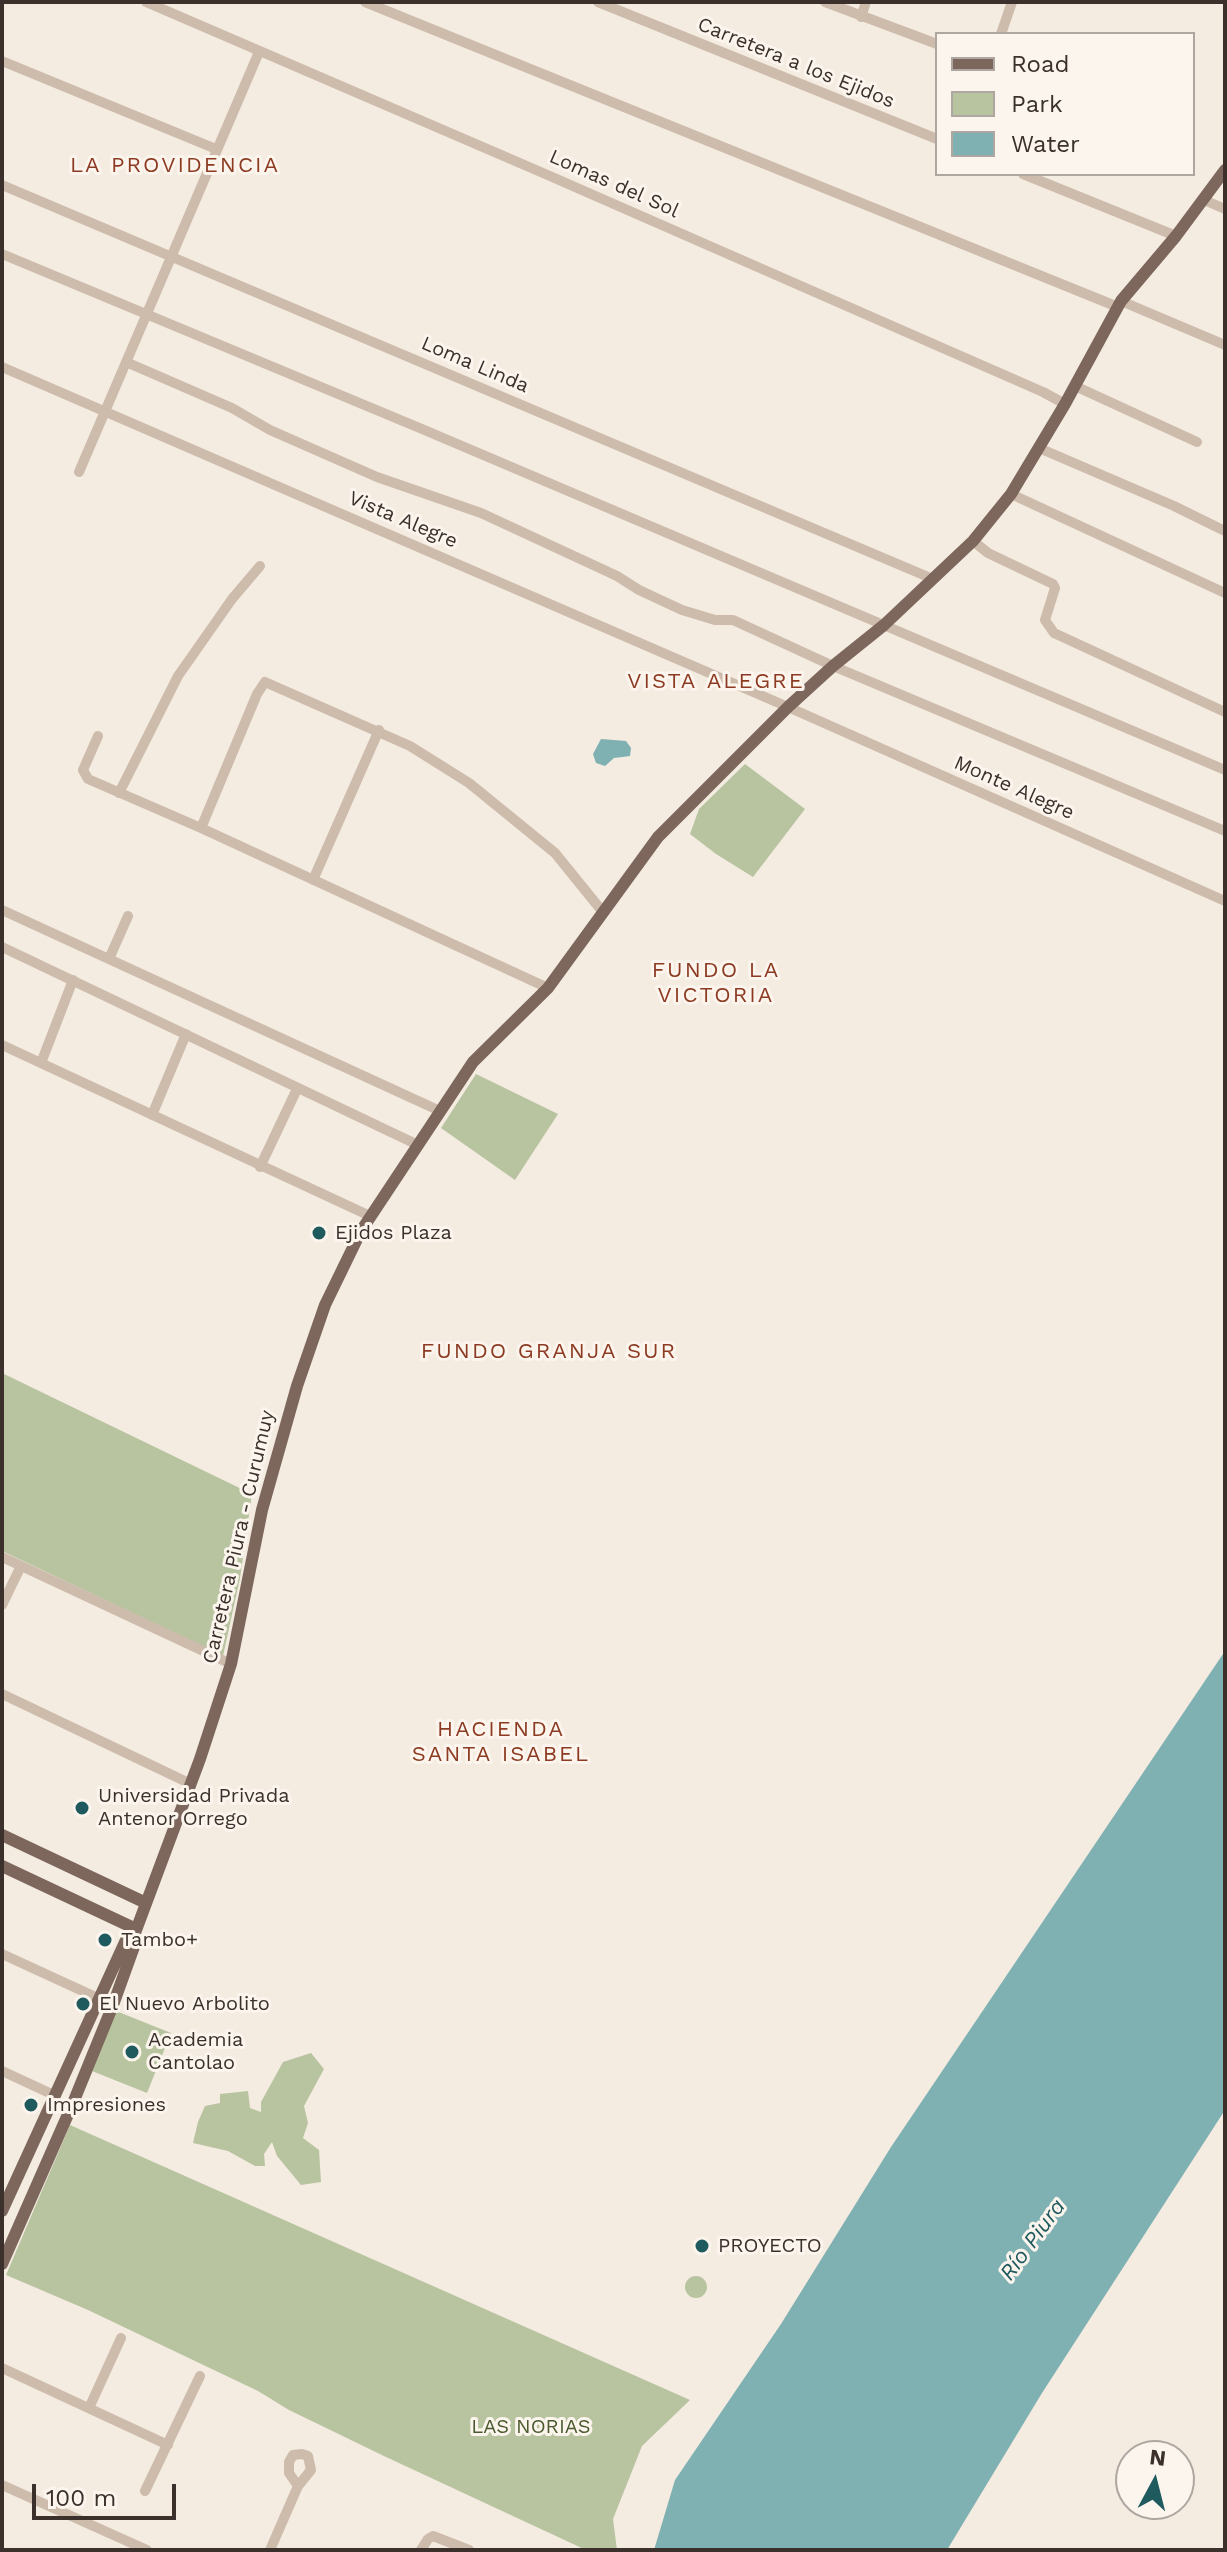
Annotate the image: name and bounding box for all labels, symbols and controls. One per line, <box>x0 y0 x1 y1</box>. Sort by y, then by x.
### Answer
street label: Carretera a los Ejidos <box>694 12 898 114</box>
legend <box>935 32 1195 176</box>
text: Road <box>1011 50 1070 78</box>
text: Park <box>1011 90 1063 118</box>
text: Water <box>1011 130 1080 158</box>
street label: Lomas del Sol <box>545 145 683 223</box>
district label: LA PROVIDENCIA <box>70 153 280 179</box>
street label: Loma Linda <box>418 332 532 398</box>
street label: Vista Alegre <box>345 486 461 554</box>
district label: VISTA ALEGRE <box>627 669 805 695</box>
street label: Monte Alegre <box>950 751 1078 825</box>
district label: FUNDO LA VICTORIA <box>652 958 780 1010</box>
place label: Ejidos Plaza <box>335 1221 452 1245</box>
marker: Ejidos Plaza <box>310 1224 328 1242</box>
district label: FUNDO GRANJA SUR <box>421 1339 677 1365</box>
street label: Carretera Piura - Curumuy <box>198 1408 280 1666</box>
district label: HACIENDA SANTA ISABEL <box>412 1717 590 1768</box>
place label: Universidad Privada Antenor Orrego <box>98 1784 290 1831</box>
marker: Universidad Privada Antenor Orrego <box>73 1799 91 1817</box>
place label: Tambo+ <box>121 1928 198 1952</box>
marker: Tambo+ <box>96 1931 114 1949</box>
place label: El Nuevo Arbolito <box>99 1992 270 2016</box>
marker: El Nuevo Arbolito <box>74 1995 92 2013</box>
place label: Academia Cantolao <box>148 2028 243 2075</box>
marker: Academia Cantolao <box>123 2043 141 2061</box>
place label: Impresiones <box>47 2093 166 2117</box>
marker: Impresiones <box>22 2096 40 2114</box>
water label: Río Piura <box>995 2194 1071 2286</box>
place label: PROYECTO <box>718 2234 822 2258</box>
marker: PROYECTO <box>693 2237 711 2255</box>
park label: LAS NORIAS <box>471 2415 591 2439</box>
north arrow <box>1115 2440 1195 2520</box>
text: N <box>1148 2444 1167 2471</box>
scale bar <box>36 2468 180 2518</box>
text: 100 m <box>46 2484 116 2512</box>

